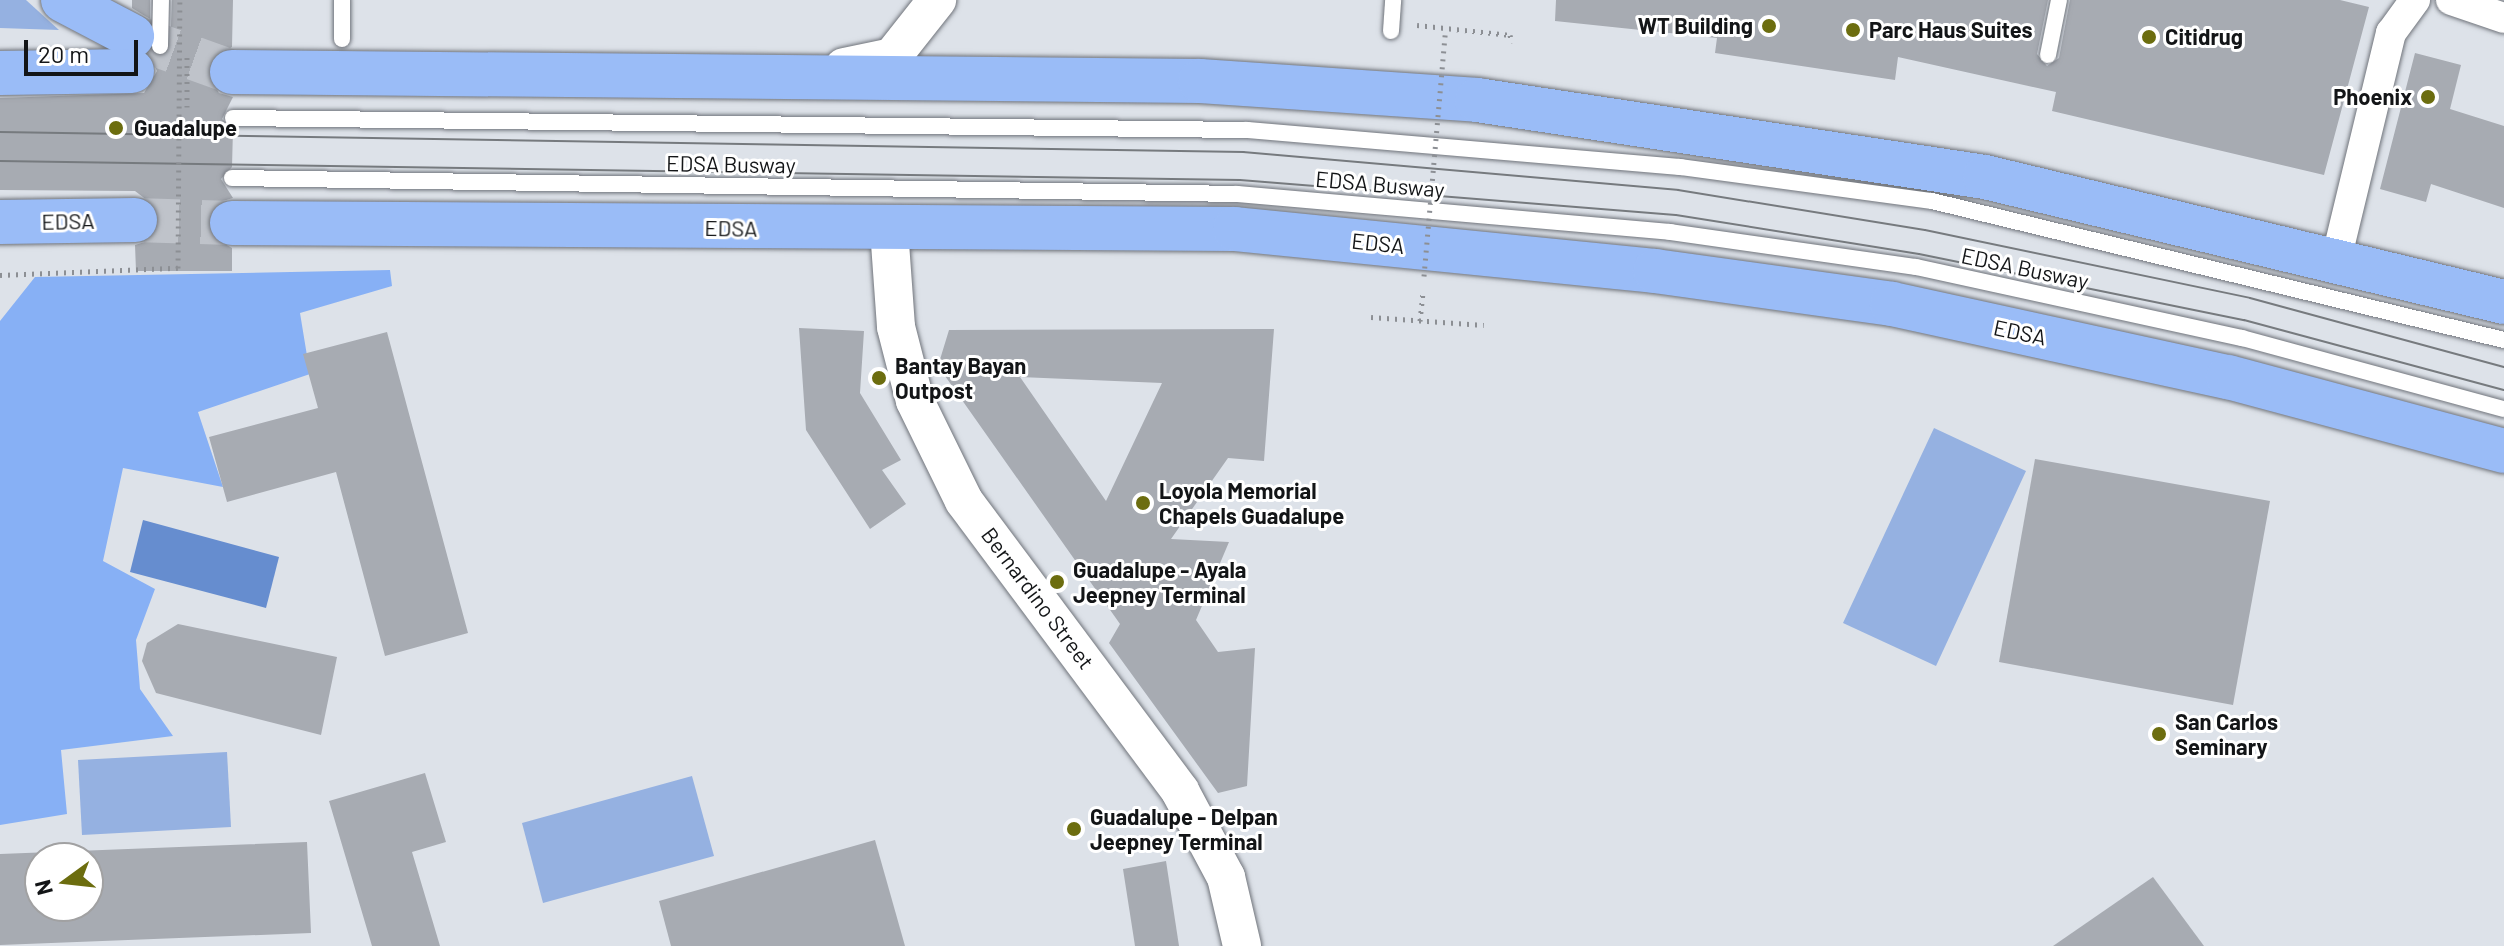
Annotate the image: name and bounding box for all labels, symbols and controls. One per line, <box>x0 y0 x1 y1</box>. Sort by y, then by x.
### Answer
place label: WT Building <box>1638 13 1753 39</box>
marker: WT Building <box>1760 17 1778 35</box>
place label: Parc Haus Suites <box>1869 17 2033 43</box>
marker: Parc Haus Suites <box>1844 21 1862 39</box>
scale bar <box>28 24 142 74</box>
place label: Citidrug <box>2165 24 2243 50</box>
marker: Citidrug <box>2140 28 2158 46</box>
text: 20 m <box>38 39 89 68</box>
place label: Phoenix <box>2333 84 2412 110</box>
marker: Phoenix <box>2419 88 2437 106</box>
place label: Guadalupe <box>134 115 237 141</box>
marker: Guadalupe <box>105 117 127 139</box>
street label: EDSA Busway <box>666 150 796 178</box>
street label: EDSA Busway <box>1314 165 1446 203</box>
street label: EDSA <box>41 207 95 235</box>
street label: EDSA <box>704 214 758 242</box>
street label: EDSA <box>1350 227 1406 259</box>
street label: EDSA Busway <box>1959 242 2091 294</box>
street label: EDSA <box>1991 314 2049 350</box>
place label: Bantay Bayan Outpost <box>895 352 1026 404</box>
marker: Bantay Bayan Outpost <box>870 369 888 387</box>
place label: Loyola Memorial Chapels Guadalupe <box>1159 477 1344 528</box>
marker: Loyola Memorial Chapels Guadalupe <box>1134 494 1152 512</box>
street label: Bernardino Street <box>976 522 1100 674</box>
place label: Guadalupe - Ayala Jeepney Terminal <box>1073 556 1246 608</box>
marker: Guadalupe - Ayala Jeepney Terminal <box>1048 573 1066 591</box>
place label: San Carlos Seminary <box>2175 708 2278 760</box>
marker: San Carlos Seminary <box>2150 725 2168 743</box>
place label: Guadalupe - Delpan Jeepney Terminal <box>1090 803 1278 854</box>
marker: Guadalupe - Delpan Jeepney Terminal <box>1065 820 1083 838</box>
north arrow <box>24 842 104 922</box>
text: N <box>28 877 57 898</box>

